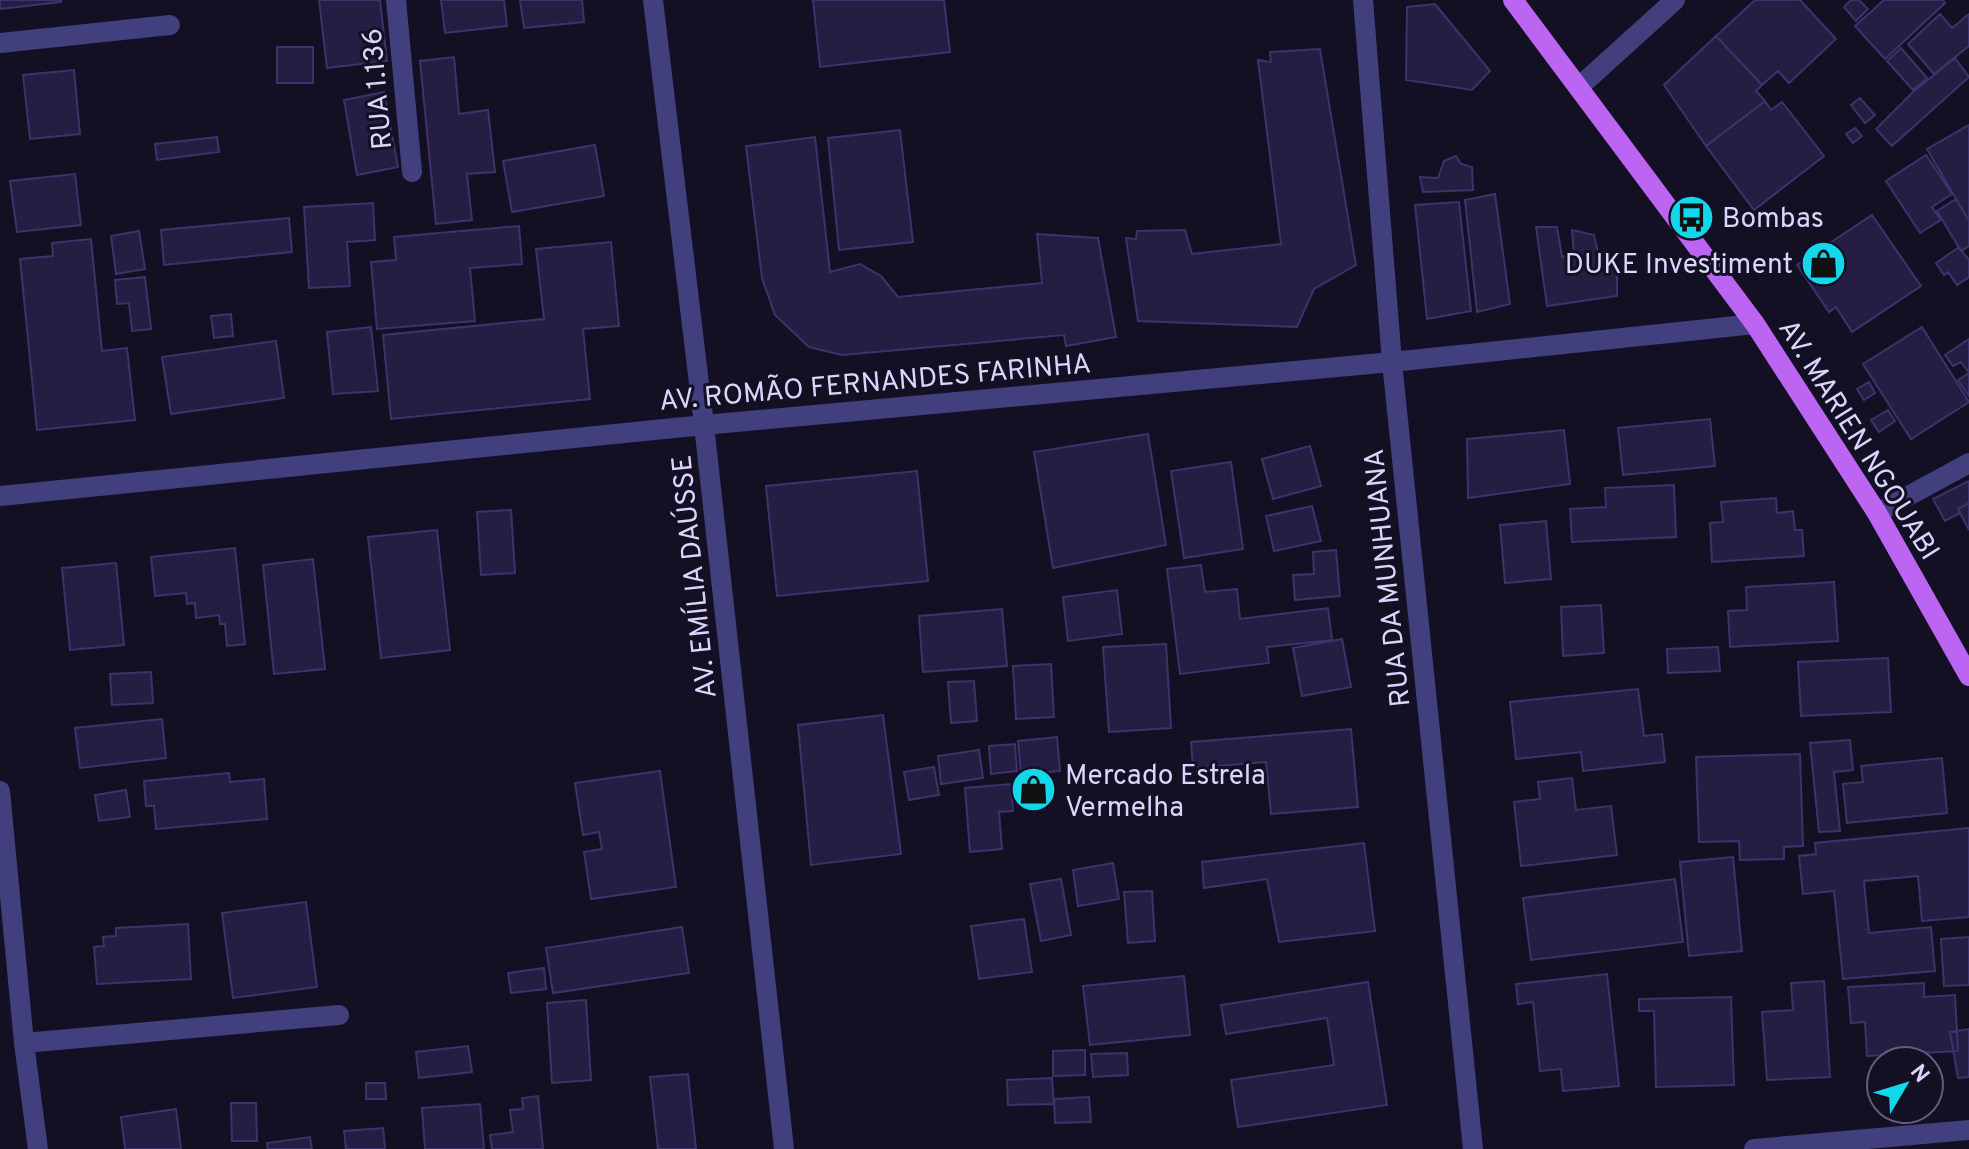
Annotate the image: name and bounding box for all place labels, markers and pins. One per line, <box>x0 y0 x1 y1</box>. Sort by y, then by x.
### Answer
bus stop icon: Bombas <box>1667 193 1715 241</box>
place label: Bombas <box>1722 202 1824 238</box>
shop icon: DUKE Investiment <box>1800 239 1848 287</box>
place label: DUKE Investiment <box>1565 248 1793 284</box>
place label: Mercado Estrela Vermelha <box>1065 759 1266 827</box>
shop icon: Mercado Estrela Vermelha <box>1010 766 1058 814</box>

